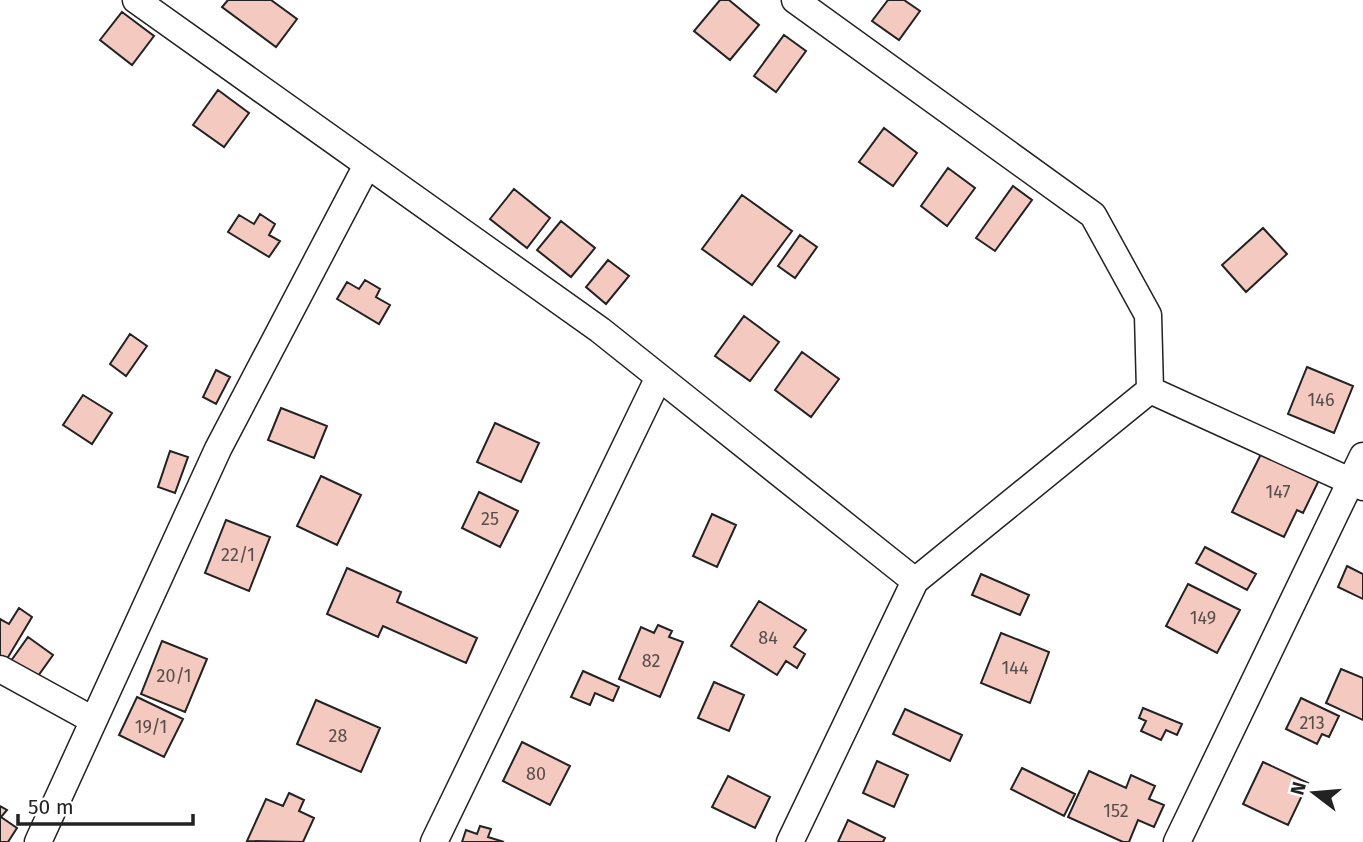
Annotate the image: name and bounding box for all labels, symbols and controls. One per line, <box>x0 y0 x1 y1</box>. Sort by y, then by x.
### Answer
house number: 146 <box>1308 389 1334 411</box>
house number: 147 <box>1266 481 1290 503</box>
house number: 25 <box>481 508 499 530</box>
house number: 22/1 <box>221 544 255 566</box>
house number: 149 <box>1190 607 1216 629</box>
house number: 84 <box>758 627 778 649</box>
house number: 82 <box>642 650 660 672</box>
house number: 144 <box>1002 657 1029 679</box>
house number: 20/1 <box>156 665 192 687</box>
house number: 213 <box>1299 712 1325 734</box>
house number: 19/1 <box>135 716 167 738</box>
house number: 28 <box>329 725 347 747</box>
north arrow <box>1279 758 1349 828</box>
house number: 80 <box>526 763 546 785</box>
text: N <box>1285 779 1311 798</box>
scale bar <box>18 782 192 826</box>
text: 50 m <box>28 794 74 820</box>
house number: 152 <box>1103 800 1129 822</box>

